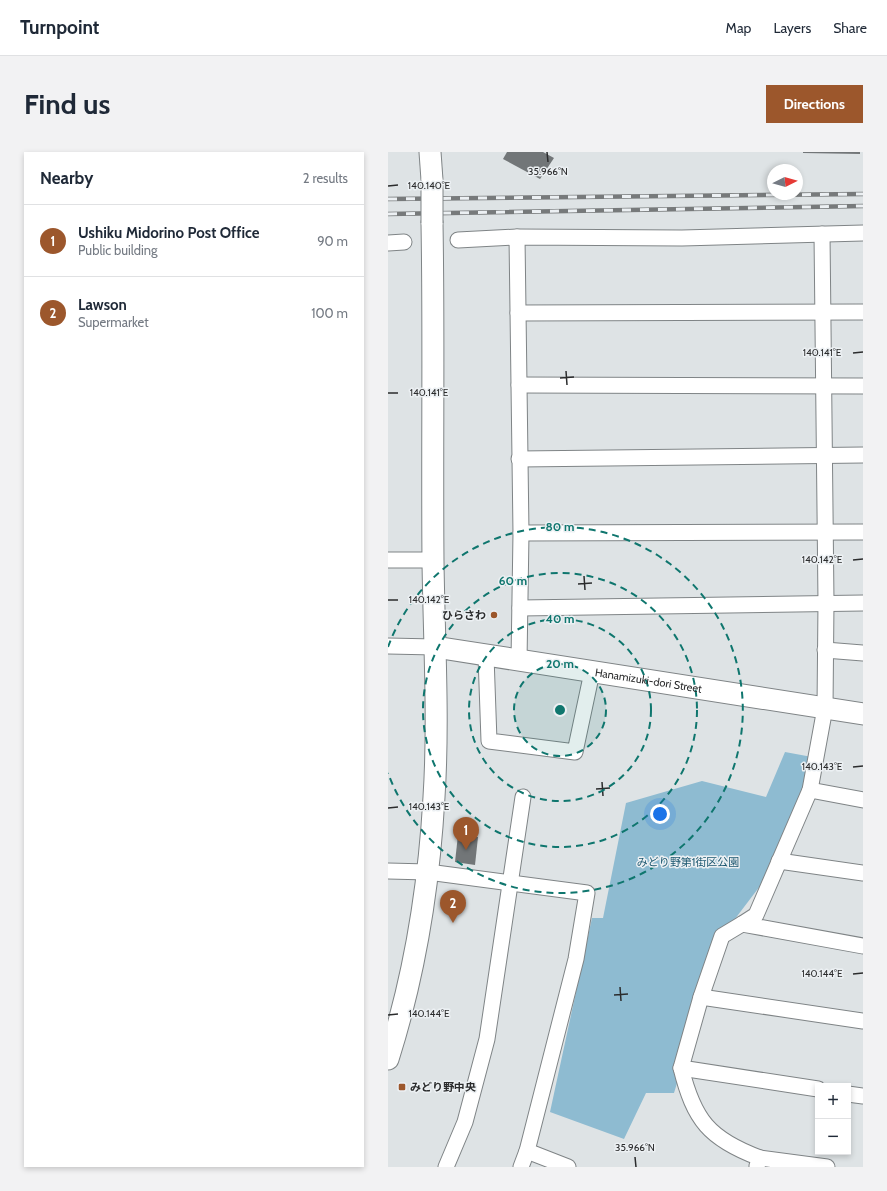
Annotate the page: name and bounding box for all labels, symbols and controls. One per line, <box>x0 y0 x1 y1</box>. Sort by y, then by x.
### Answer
text: Turnpoint <box>20 16 99 39</box>
text: Map <box>726 19 751 37</box>
text: Layers <box>773 19 811 37</box>
text: Share <box>833 19 867 37</box>
button: Directions <box>766 85 863 123</box>
text: Find us <box>24 87 110 121</box>
north arrow <box>767 164 803 200</box>
text: 35.966°N <box>528 165 568 178</box>
text: Nearby <box>40 168 93 188</box>
text: 2 results <box>303 170 348 186</box>
text: 140.140°E <box>408 179 451 192</box>
text: Ushiku Midorino Post Office <box>78 224 260 242</box>
text: 1 <box>51 233 55 249</box>
text: 90 m <box>317 233 348 249</box>
text: Public building <box>78 242 158 258</box>
text: Lawson <box>78 296 127 314</box>
text: 2 <box>50 305 56 321</box>
text: 100 m <box>311 305 348 321</box>
text: Supermarket <box>78 314 149 330</box>
text: 140.141°E <box>803 346 842 359</box>
text: 140.141°E <box>410 386 449 399</box>
text: 80 m <box>546 519 574 534</box>
text: 140.142°E <box>802 553 843 566</box>
text: 60 m <box>499 573 527 588</box>
text: 140.142°E <box>409 593 450 606</box>
place label: ひらさわ <box>442 608 486 622</box>
marker: ひらさわ <box>489 610 499 620</box>
text: 40 m <box>545 611 575 626</box>
text: 20 m <box>546 656 574 671</box>
street label: Hanamizuki-dori Street <box>594 665 703 696</box>
centre of rings <box>553 703 567 717</box>
text: 140.143°E <box>802 760 843 773</box>
text: 140.143°E <box>409 800 450 813</box>
your location <box>650 804 670 824</box>
pin: 1 <box>453 817 479 850</box>
park label: みどり野第1街区公園 <box>637 855 739 869</box>
pin: 2 <box>440 890 466 923</box>
text: 140.144°E <box>802 967 843 980</box>
text: 140.144°E <box>409 1007 450 1020</box>
place label: みどり野中央 <box>410 1080 476 1094</box>
marker: みどり野中央 <box>397 1082 407 1092</box>
map controls <box>815 1083 851 1155</box>
button: + <box>815 1083 851 1119</box>
button: − <box>815 1119 851 1155</box>
text: 35.966°N <box>615 1141 655 1154</box>

